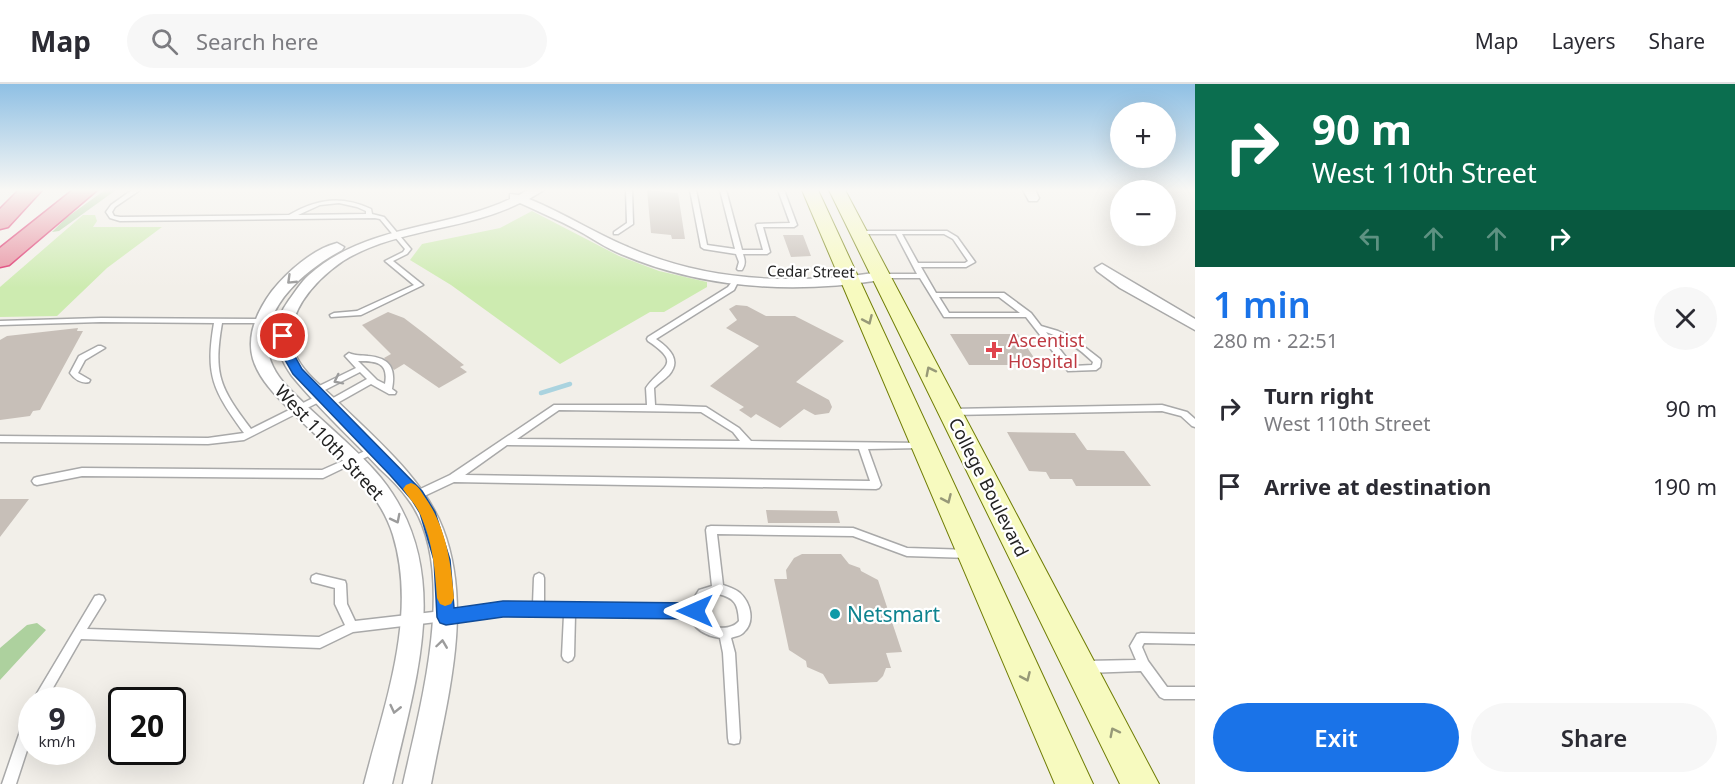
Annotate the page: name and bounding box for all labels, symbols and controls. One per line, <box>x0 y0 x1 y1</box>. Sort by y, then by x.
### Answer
search box <box>127 14 547 68</box>
text: Map <box>30 22 91 60</box>
icon: search <box>148 25 181 58</box>
text: Search here <box>196 26 318 56</box>
text: Map <box>1475 27 1519 55</box>
text: Layers <box>1552 27 1616 55</box>
text: Share <box>1649 27 1705 55</box>
text: 90 m <box>1312 100 1412 157</box>
map controls <box>1110 102 1176 246</box>
button: + <box>1110 102 1176 168</box>
icon: right <box>1213 108 1291 186</box>
text: West 110th Street <box>1312 154 1537 191</box>
button: − <box>1110 180 1176 246</box>
icon: left <box>1354 222 1387 255</box>
icon: ahead <box>1417 222 1450 255</box>
icon: ahead <box>1480 222 1513 255</box>
icon: right <box>1543 222 1576 255</box>
street label: Cedar Street <box>767 260 856 282</box>
one-way arrow <box>287 272 298 283</box>
text: 1 min <box>1213 280 1311 329</box>
button: close <box>1654 287 1717 350</box>
pin <box>257 310 308 361</box>
one-way arrow <box>861 314 873 325</box>
icon: arrive <box>266 319 299 352</box>
text: 280 m · 22:51 <box>1213 327 1338 354</box>
place label: Ascentist Hospital <box>1008 328 1085 373</box>
marker: Ascentist Hospital <box>985 341 1003 359</box>
one-way arrow <box>926 367 937 377</box>
one-way arrow <box>334 373 345 385</box>
street label: West 110th Street <box>270 379 390 505</box>
text: Turn right <box>1264 380 1374 410</box>
icon: right <box>1213 392 1246 425</box>
text: 90 m <box>1666 393 1717 423</box>
text: West 110th Street <box>1264 410 1430 437</box>
street label: College Boulevard <box>944 413 1034 561</box>
icon: arrive <box>1213 470 1246 503</box>
text: Arrive at destination <box>1264 471 1491 501</box>
text: 190 m <box>1653 471 1717 501</box>
one-way arrow <box>940 492 952 503</box>
one-way arrow <box>389 513 400 523</box>
position arrow <box>663 579 727 643</box>
place label: Netsmart <box>847 600 941 628</box>
marker: Netsmart <box>828 607 842 621</box>
one-way arrow <box>436 639 448 648</box>
one-way arrow <box>1019 670 1031 681</box>
speed limit sign: 20 <box>108 687 186 765</box>
text: 9 <box>48 698 66 739</box>
button: Exit <box>1213 703 1459 772</box>
button: Share <box>1471 703 1717 772</box>
one-way arrow <box>389 704 402 714</box>
one-way arrow <box>1110 727 1121 738</box>
text: km/h <box>39 731 75 751</box>

